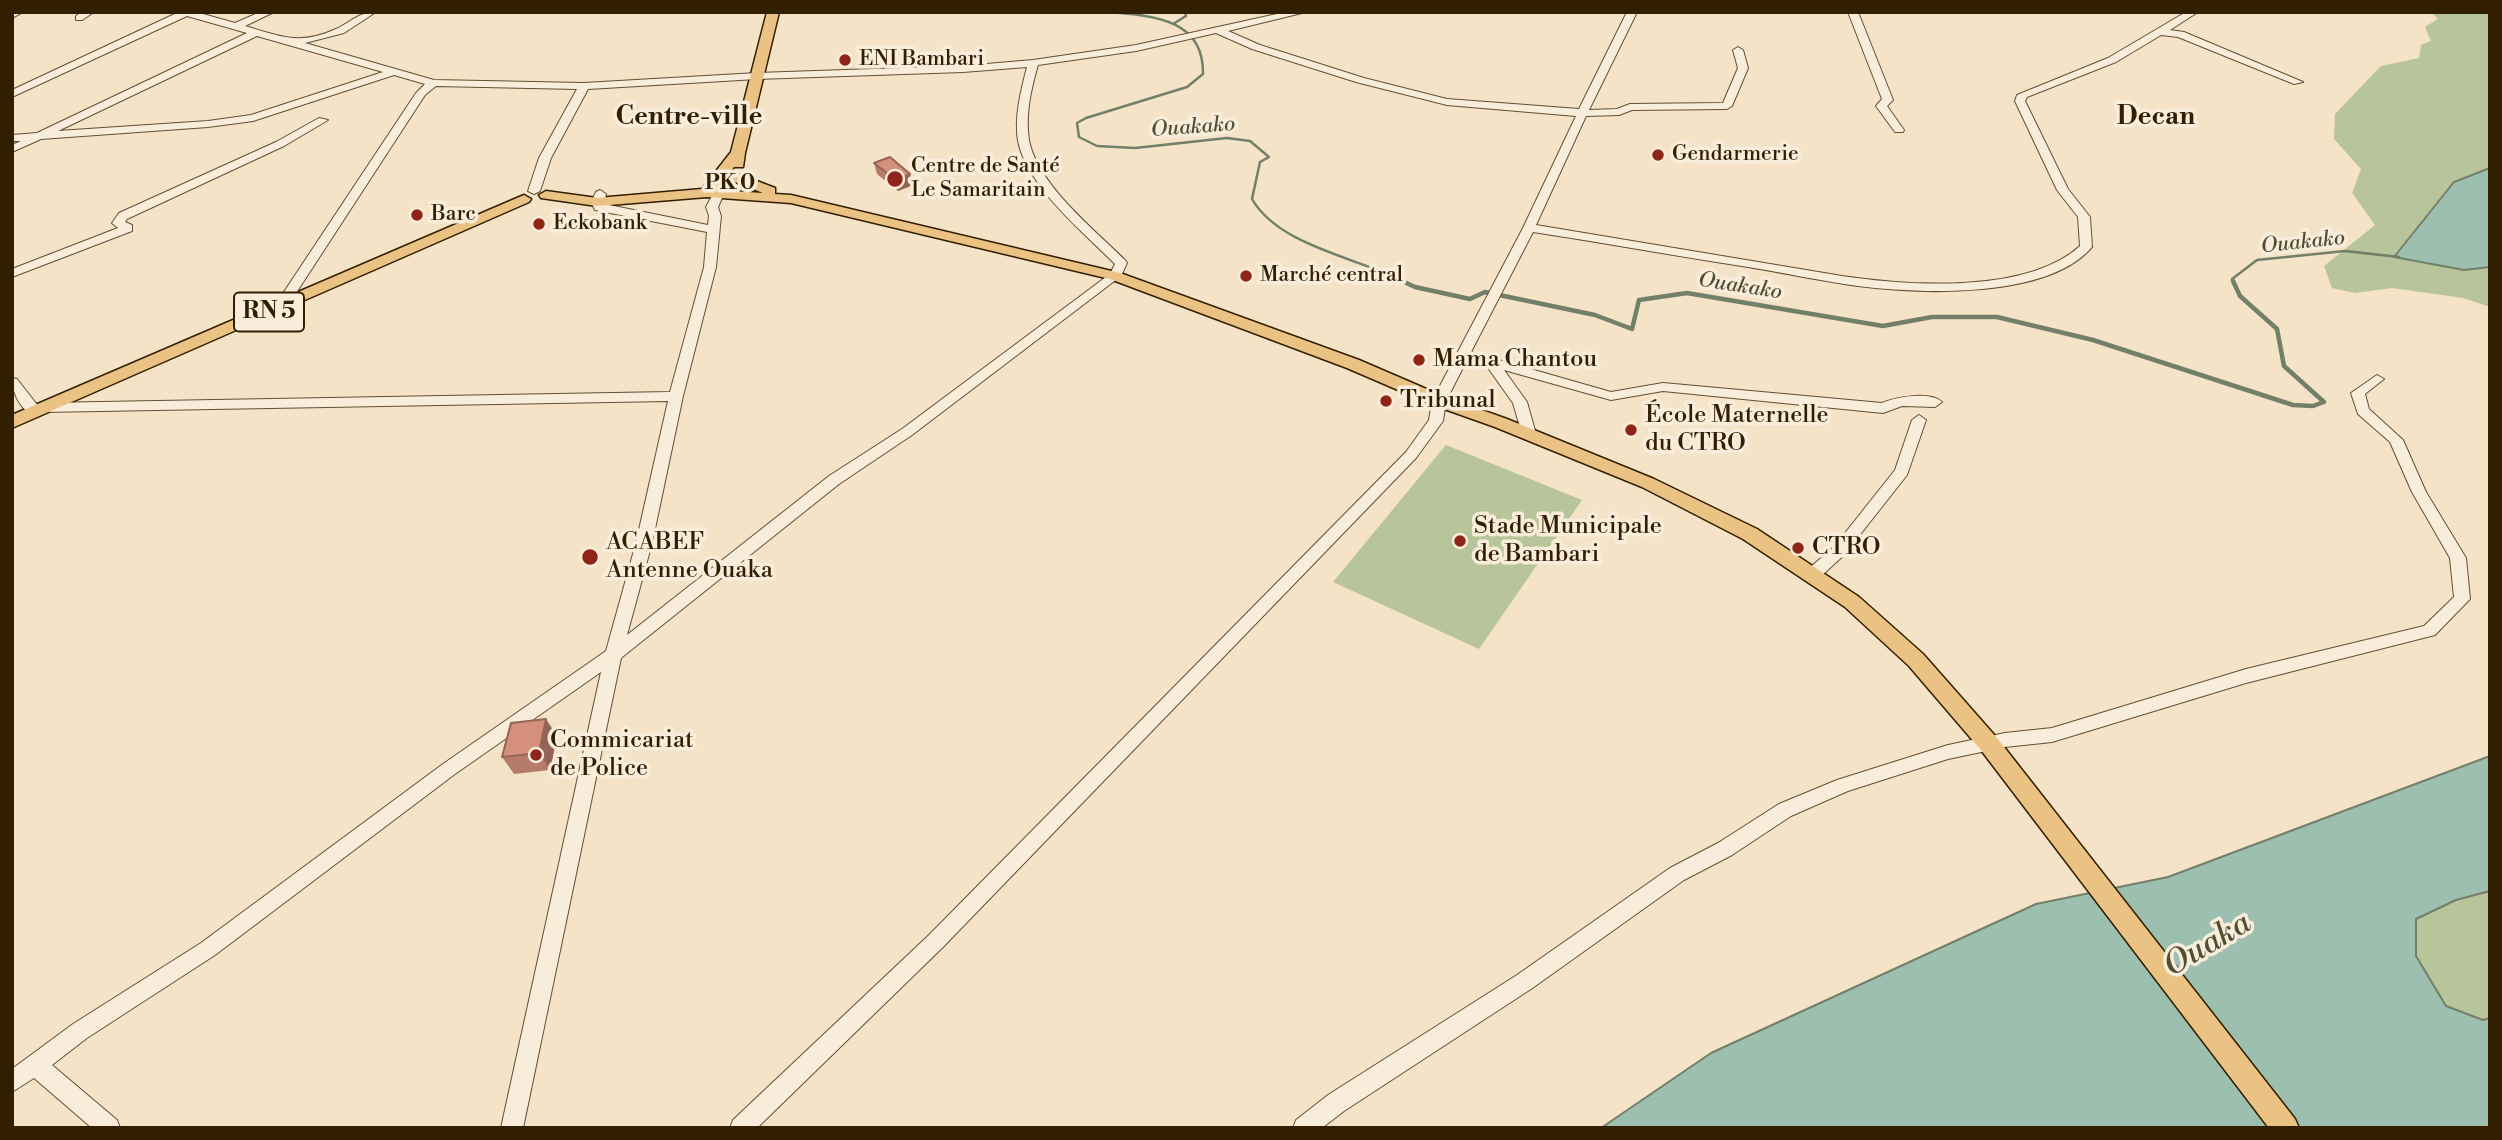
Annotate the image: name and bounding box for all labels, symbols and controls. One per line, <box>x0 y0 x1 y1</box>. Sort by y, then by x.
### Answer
place label: ENI Bambari <box>859 47 984 73</box>
marker: ENI Bambari <box>837 52 853 68</box>
district label: Centre-ville <box>616 102 762 134</box>
district label: Decan <box>2117 102 2195 134</box>
water label: Ouakako <box>1150 112 1236 144</box>
place label: Gendarmerie <box>1672 142 1799 168</box>
marker: Gendarmerie <box>1650 147 1666 163</box>
place label: Centre de Santé Le Samaritain <box>911 154 1060 204</box>
marker: Centre de Santé Le Samaritain <box>885 169 905 189</box>
district label: PK 0 <box>705 171 755 197</box>
place label: Barc <box>431 202 476 228</box>
marker: Barc <box>409 207 425 223</box>
place label: Eckobank <box>553 211 647 237</box>
marker: Eckobank <box>531 216 547 232</box>
water label: Ouakako <box>2260 226 2346 260</box>
place label: Marché central <box>1260 263 1403 289</box>
marker: Marché central <box>1238 268 1254 284</box>
water label: Ouakako <box>1696 268 1784 306</box>
road number: RN 5 <box>234 292 304 332</box>
place label: Mama Chantou <box>1433 346 1597 374</box>
marker: Mama Chantou <box>1411 352 1427 368</box>
place label: Tribunal <box>1400 387 1496 415</box>
marker: Tribunal <box>1378 393 1394 409</box>
place label: École Maternelle du CTRO <box>1645 402 1829 458</box>
marker: École Maternelle du CTRO <box>1623 422 1639 438</box>
place label: Stade Municipale de Bambari <box>1474 513 1662 569</box>
place label: ACABEF Antenne Ouaka <box>606 529 773 585</box>
marker: Stade Municipale de Bambari <box>1452 533 1468 549</box>
place label: CTRO <box>1812 534 1881 562</box>
marker: CTRO <box>1790 540 1806 556</box>
marker: ACABEF Antenne Ouaka <box>580 547 600 567</box>
place label: Commicariat de Police <box>550 727 694 783</box>
marker: Commicariat de Police <box>528 747 544 763</box>
water label: Ouaka <box>2157 905 2259 987</box>

